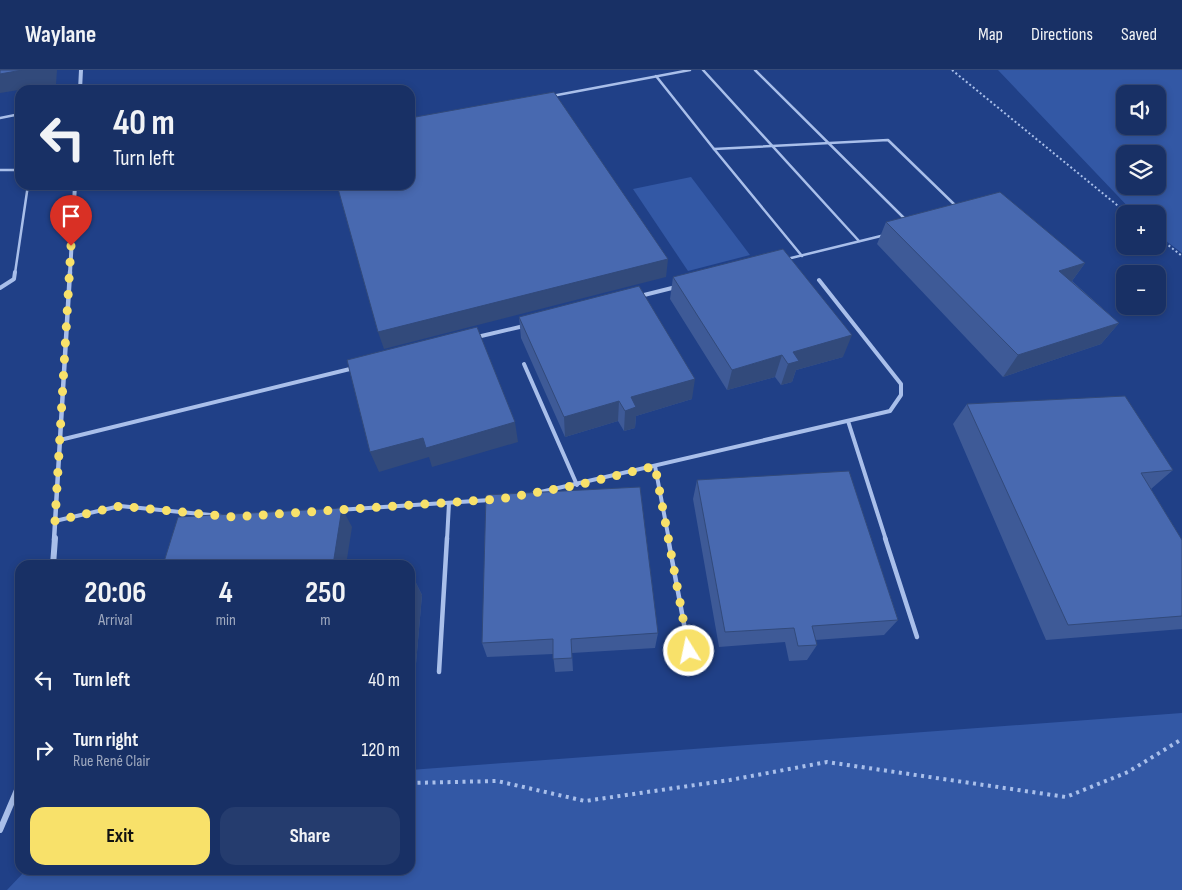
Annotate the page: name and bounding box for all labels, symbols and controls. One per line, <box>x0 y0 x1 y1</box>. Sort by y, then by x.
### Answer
text: Waylane <box>25 20 96 49</box>
text: Map <box>978 24 1003 45</box>
text: Directions <box>1031 24 1093 45</box>
text: Saved <box>1121 24 1157 45</box>
map controls <box>1116 85 1166 315</box>
button: sound <box>1116 85 1166 135</box>
text: 40 m <box>113 102 175 145</box>
icon: left <box>30 105 95 170</box>
text: Turn left <box>113 145 175 172</box>
button: layers <box>1116 145 1166 195</box>
pin <box>50 195 92 246</box>
icon: arrive <box>57 202 85 230</box>
button: + <box>1116 205 1166 255</box>
button: − <box>1116 265 1166 315</box>
text: 20:06 <box>84 575 146 611</box>
text: 4 <box>219 575 233 611</box>
text: 250 <box>305 575 346 611</box>
text: Arrival <box>98 611 133 630</box>
text: min <box>216 611 236 630</box>
text: m <box>320 611 331 630</box>
position arrow <box>662 624 714 676</box>
icon: left <box>30 666 58 694</box>
text: Turn left <box>73 669 130 692</box>
text: 40 m <box>368 669 400 692</box>
text: Turn right <box>73 729 138 752</box>
icon: right <box>30 736 58 764</box>
text: 120 m <box>362 739 400 762</box>
text: Rue René Clair <box>73 752 150 771</box>
button: Exit <box>30 807 210 865</box>
button: Share <box>220 807 400 865</box>

